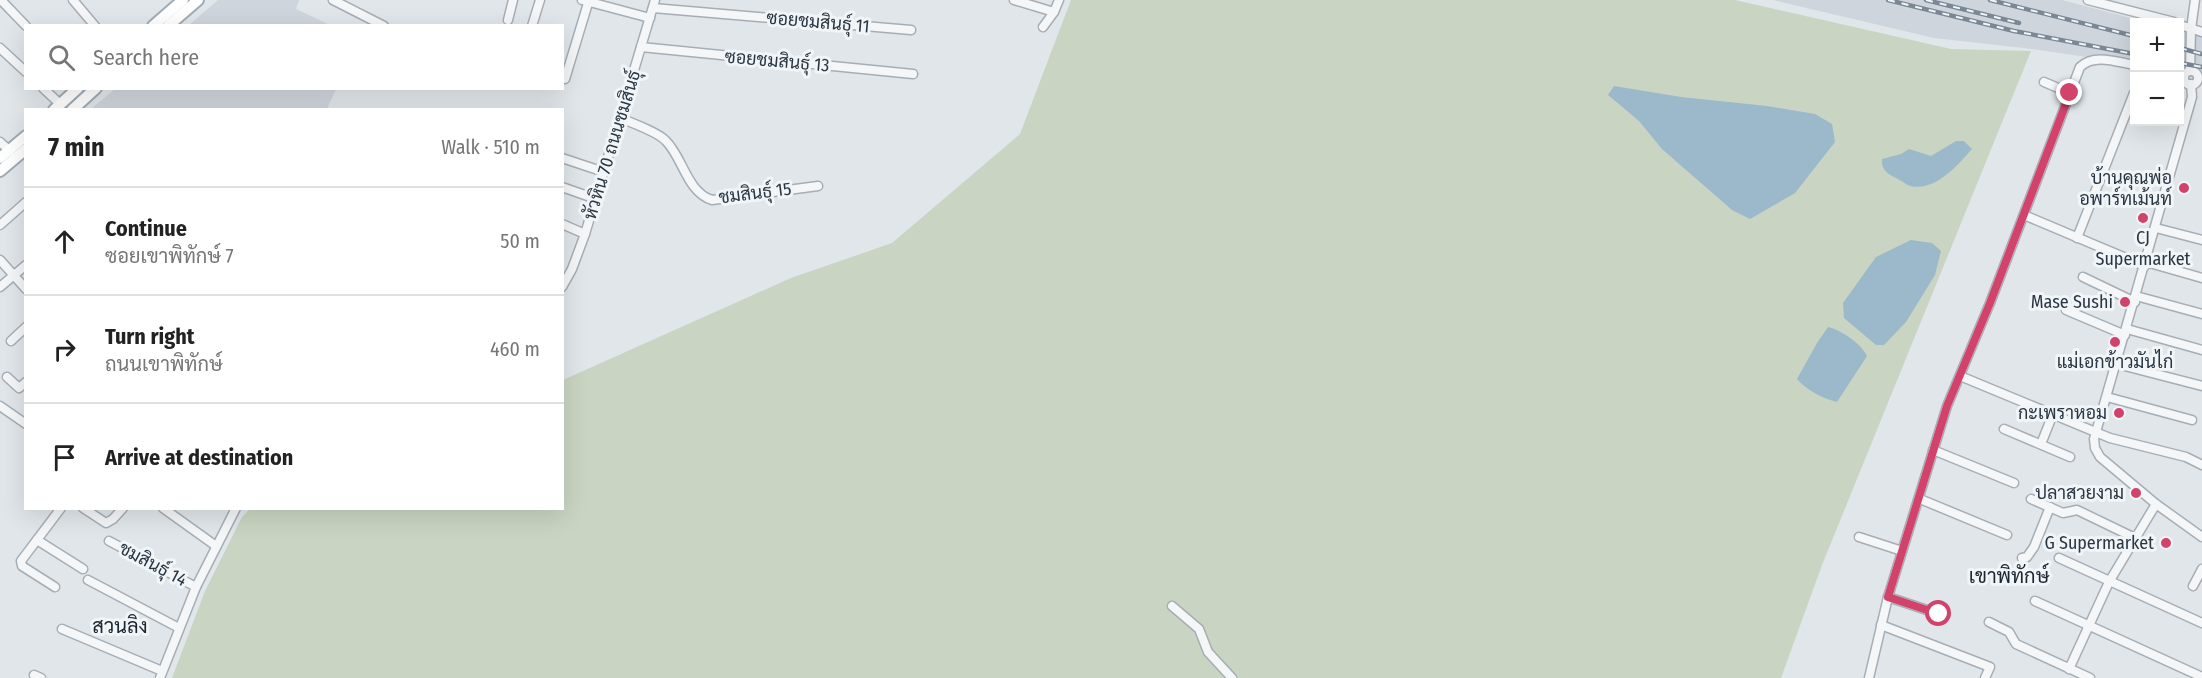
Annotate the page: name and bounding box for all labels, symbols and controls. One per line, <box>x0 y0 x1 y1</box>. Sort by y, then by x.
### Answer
street label: ซอยชมสินธุ์ 11 <box>765 5 871 38</box>
map controls <box>2130 18 2184 126</box>
button: + <box>2130 18 2184 72</box>
search box <box>24 24 564 90</box>
icon: search <box>45 41 78 74</box>
street label: ซอยชมสินธุ์ 13 <box>724 43 830 78</box>
text: Search here <box>93 44 199 71</box>
street label: หัวหิน 70 ถนนชมสินธุ์ <box>577 67 646 223</box>
button: − <box>2130 72 2184 126</box>
route end <box>2056 79 2082 105</box>
text: 7 min <box>48 132 105 163</box>
text: Walk · 510 m <box>441 135 540 159</box>
place label: บ้านคุณพ่อ อพาร์ทเม้นท์ <box>2079 166 2172 210</box>
street label: ชมสินธุ์ 15 <box>717 176 793 209</box>
marker: บ้านคุณพ่อ อพาร์ทเม้นท์ <box>2177 181 2191 195</box>
marker: CJ Supermarket <box>2136 211 2150 225</box>
text: Continue <box>105 215 187 242</box>
icon: ahead <box>48 225 81 258</box>
place label: CJ Supermarket <box>2095 227 2191 270</box>
text: 50 m <box>500 229 540 253</box>
text: ซอยเขาพิทักษ์ 7 <box>105 244 234 268</box>
place label: Mase Sushi <box>2031 291 2113 313</box>
marker: Mase Sushi <box>2118 295 2132 309</box>
text: Turn right <box>105 323 194 350</box>
icon: right <box>48 333 81 366</box>
marker: แม่เอกข้าวมันไก่ <box>2108 335 2122 349</box>
text: 460 m <box>490 337 540 361</box>
place label: แม่เอกข้าวมันไก่ <box>2057 349 2173 373</box>
text: ถนนเขาพิทักษ์ <box>105 352 222 376</box>
place label: กะเพราหอม <box>2018 402 2107 424</box>
marker: กะเพราหอม <box>2112 406 2126 420</box>
icon: arrive <box>48 441 81 474</box>
text: Arrive at destination <box>105 444 293 471</box>
place label: ปลาสวยงาม <box>2035 482 2124 504</box>
marker: ปลาสวยงาม <box>2129 486 2143 500</box>
place label: G Supermarket <box>2044 532 2154 554</box>
street label: ชมสินธุ์ 14 <box>115 535 192 592</box>
marker: G Supermarket <box>2159 536 2173 550</box>
district label: เขาพิทักษ์ <box>1969 562 2050 588</box>
route start <box>1925 600 1951 626</box>
district label: สวนลิง <box>92 614 148 638</box>

